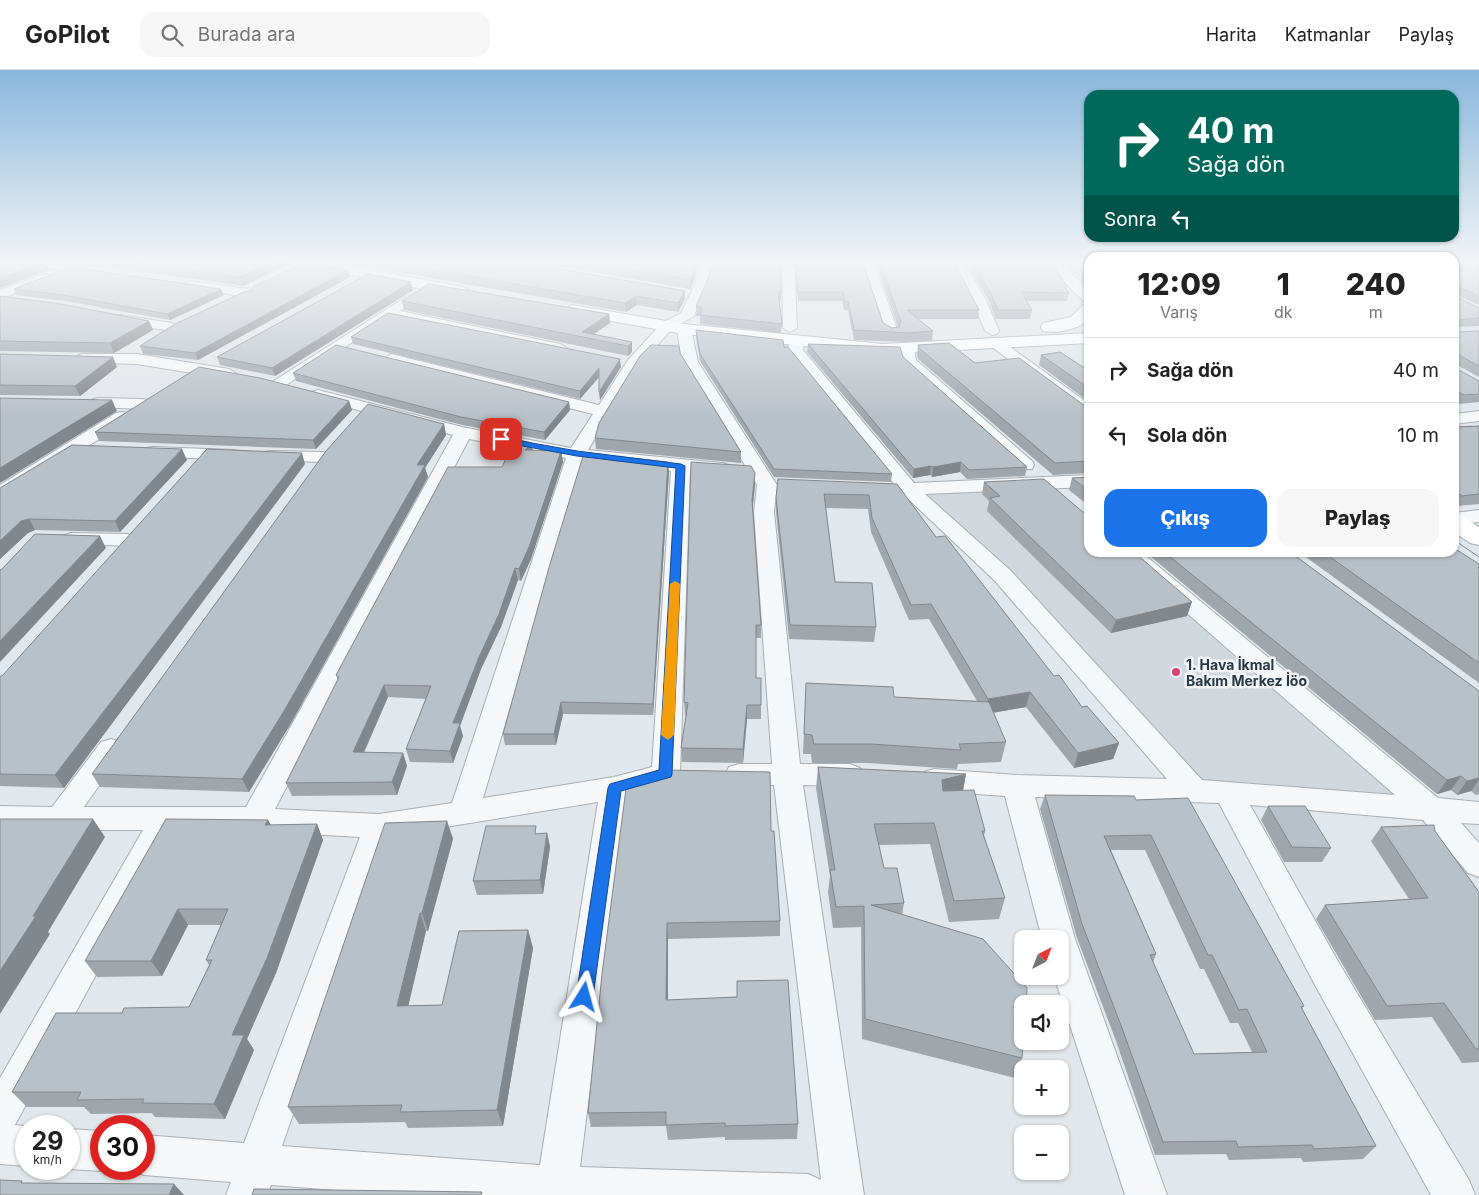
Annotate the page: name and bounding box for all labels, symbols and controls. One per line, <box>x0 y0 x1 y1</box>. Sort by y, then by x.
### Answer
search box <box>140 12 490 57</box>
text: GoPilot <box>25 20 110 49</box>
icon: search <box>158 21 186 49</box>
text: Burada ara <box>198 23 295 46</box>
text: Harita <box>1206 24 1257 45</box>
text: Katmanlar <box>1285 24 1370 45</box>
text: Paylaş <box>1398 24 1454 45</box>
text: 40 m <box>1187 109 1275 151</box>
icon: right <box>1104 110 1169 175</box>
text: Sağa dön <box>1187 151 1285 177</box>
icon: left <box>1167 205 1195 233</box>
text: Sonra <box>1104 208 1157 231</box>
text: 12:09 <box>1137 266 1221 302</box>
text: 1 <box>1277 266 1290 302</box>
text: 240 <box>1346 266 1406 302</box>
text: Varış <box>1160 302 1198 322</box>
text: dk <box>1274 302 1293 322</box>
text: m <box>1369 302 1383 322</box>
icon: right <box>1104 356 1132 384</box>
text: Sağa dön <box>1147 359 1233 382</box>
text: 40 m <box>1393 359 1439 382</box>
pin <box>480 418 522 460</box>
icon: left <box>1104 421 1132 449</box>
text: Sola dön <box>1147 424 1227 447</box>
text: 10 m <box>1397 424 1439 447</box>
icon: arrive <box>487 425 515 453</box>
button: Çıkış <box>1104 489 1267 547</box>
button: Paylaş <box>1277 489 1439 547</box>
place label: 1. Hava İkmal Bakım Merkez İöo <box>1186 655 1307 689</box>
marker: 1. Hava İkmal Bakım Merkez İöo <box>1170 666 1182 678</box>
north arrow <box>1014 930 1069 985</box>
map controls <box>1014 930 1069 1180</box>
position arrow <box>557 970 609 1022</box>
button: sound <box>1014 995 1069 1050</box>
button: + <box>1014 1060 1069 1115</box>
speed limit sign: 30 <box>90 1115 155 1180</box>
button: − <box>1014 1125 1069 1180</box>
text: 29 <box>32 1126 63 1156</box>
text: km/h <box>33 1152 62 1167</box>

